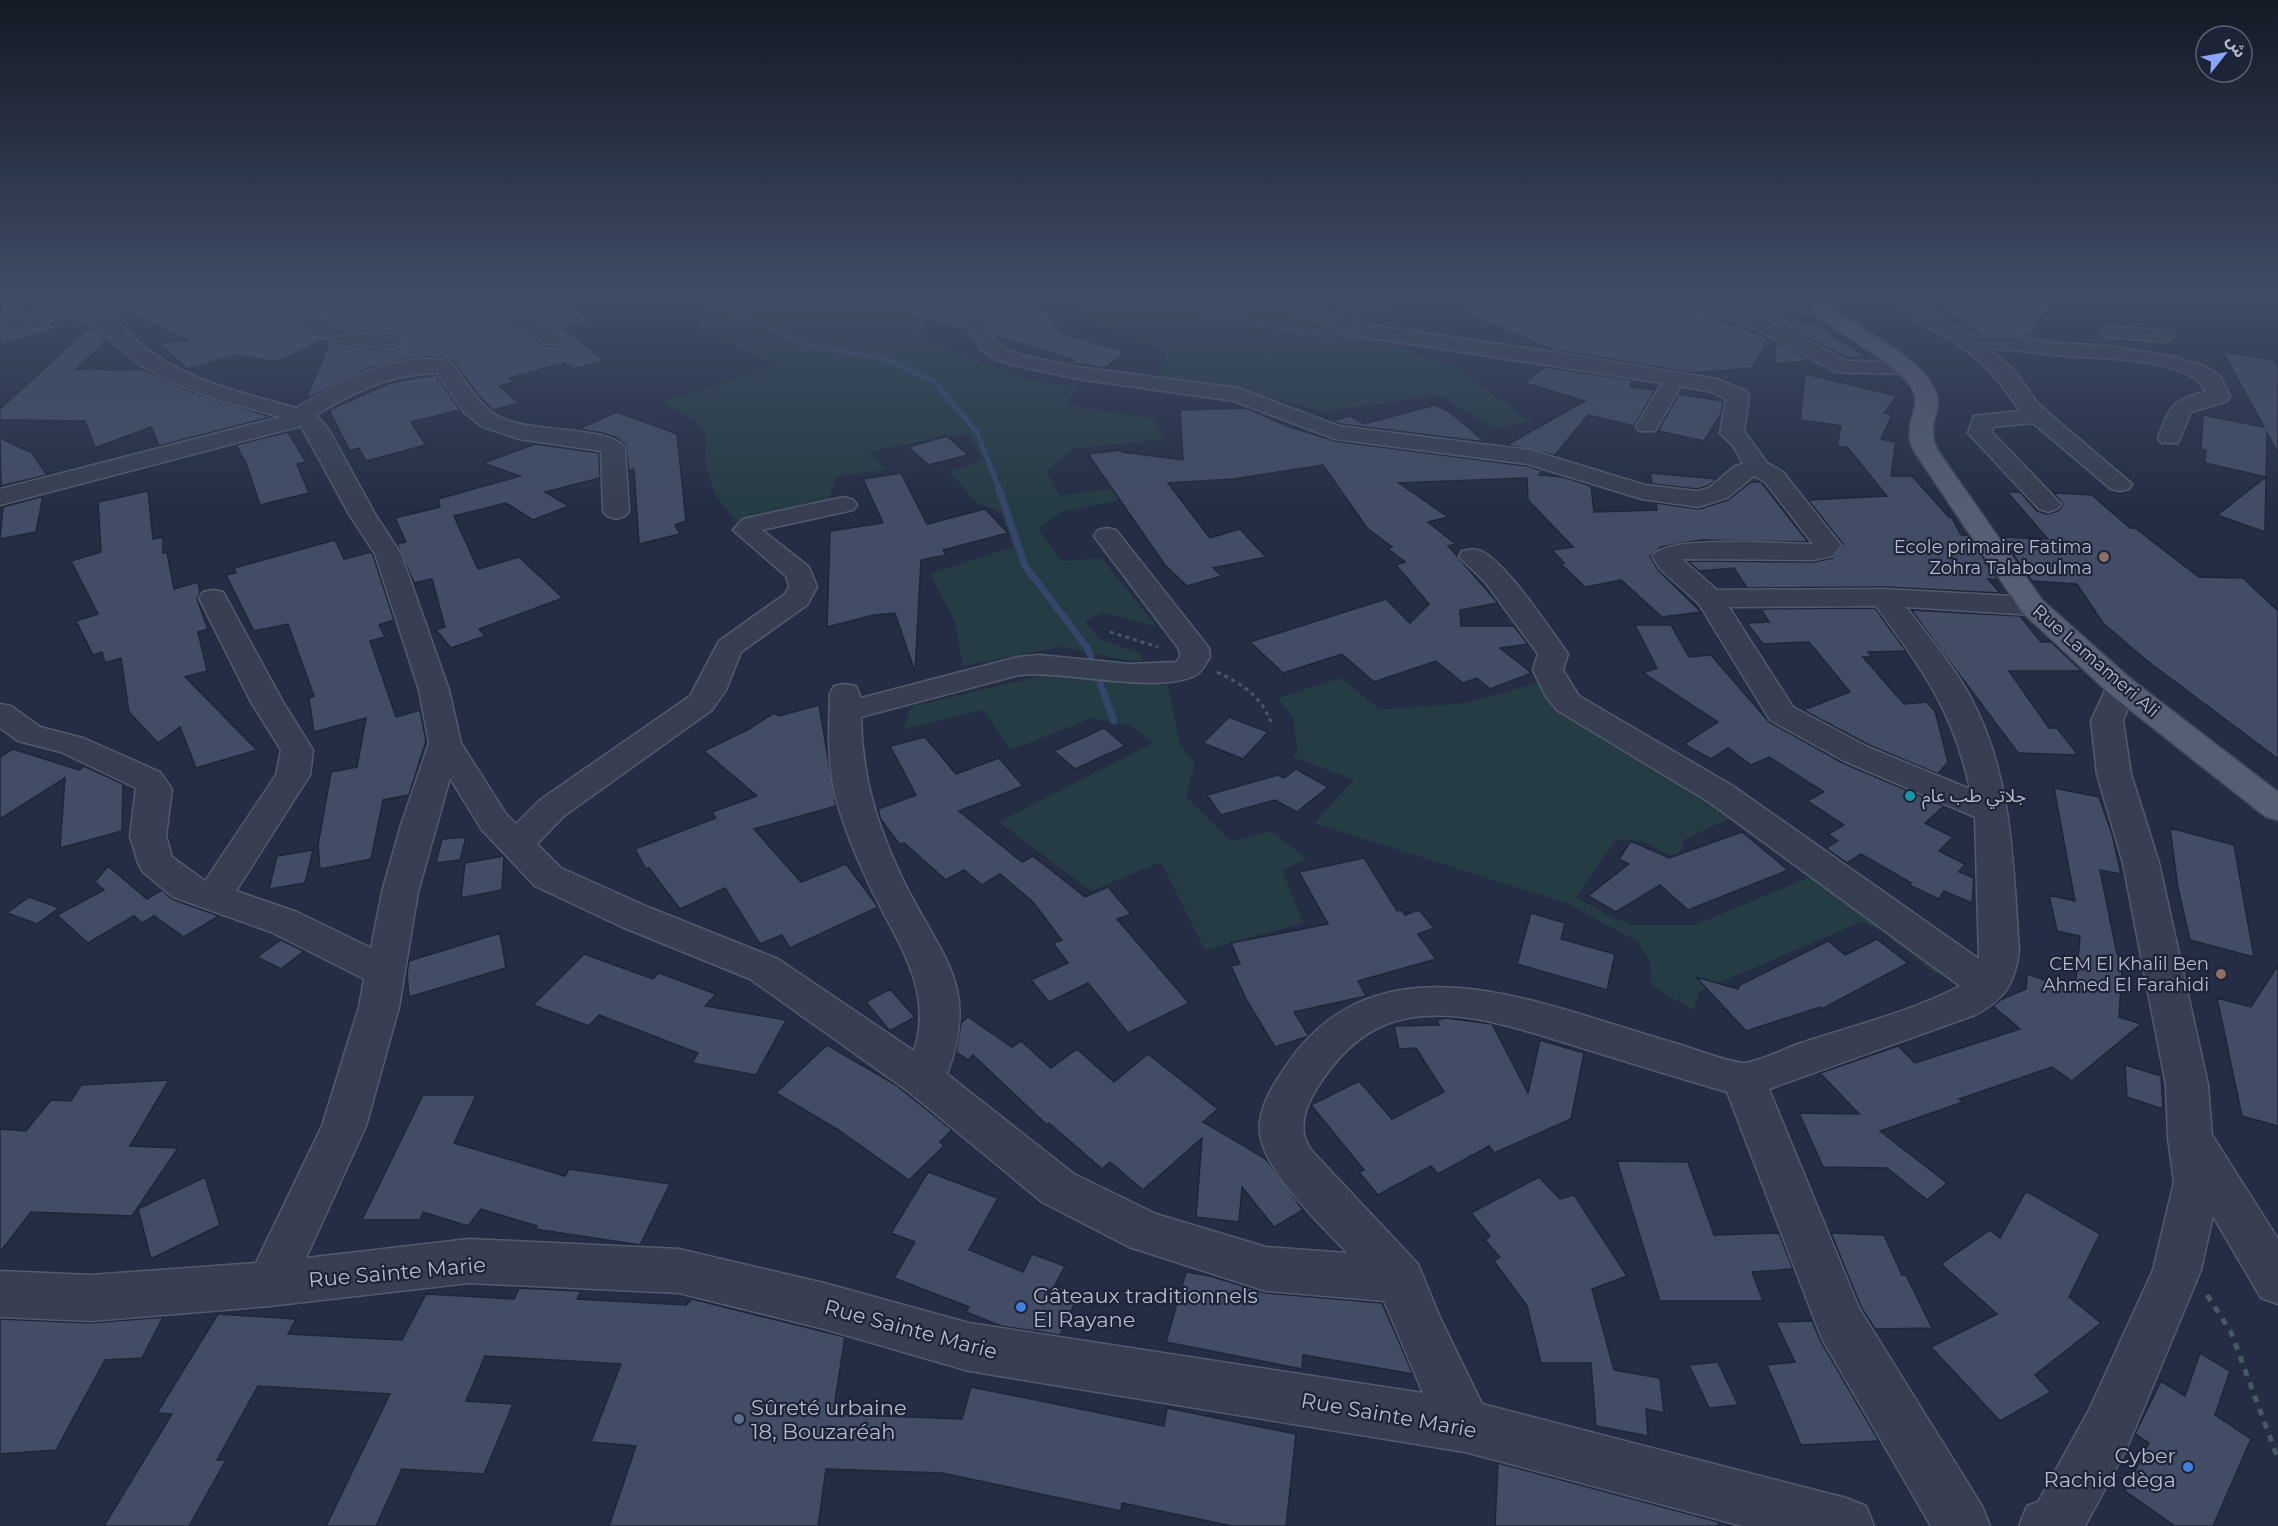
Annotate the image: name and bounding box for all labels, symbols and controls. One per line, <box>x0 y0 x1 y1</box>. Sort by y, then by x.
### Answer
north arrow <box>2194 24 2254 84</box>
text: ش <box>2223 32 2250 61</box>
place label: Ecole primaire Fatima Zohra Talaboulma <box>1894 536 2092 579</box>
marker: Ecole primaire Fatima Zohra Talaboulma <box>2097 550 2111 564</box>
street label: Rue Lamameri Ali <box>2028 600 2164 722</box>
place label: جلاتي طب عام <box>1922 785 2026 810</box>
marker: جلاتي طب عام <box>1903 789 1917 803</box>
place label: CEM El Khalil Ben Ahmed El Farahidi <box>2043 953 2209 996</box>
marker: CEM El Khalil Ben Ahmed El Farahidi <box>2214 967 2228 981</box>
street label: Rue Sainte Marie <box>307 1252 487 1292</box>
place label: Gâteaux traditionnels El Rayane <box>1033 1283 1258 1332</box>
street label: Rue Sainte Marie <box>822 1294 1000 1364</box>
marker: Gâteaux traditionnels El Rayane <box>1014 1300 1028 1314</box>
street label: Rue Sainte Marie <box>1299 1387 1479 1443</box>
place label: Sûreté urbaine 18, Bouzaréah <box>751 1395 907 1444</box>
marker: Sûreté urbaine 18, Bouzaréah <box>732 1412 746 1426</box>
place label: Cyber Rachid dèga <box>2044 1443 2176 1492</box>
marker: Cyber Rachid dèga <box>2181 1460 2195 1474</box>

